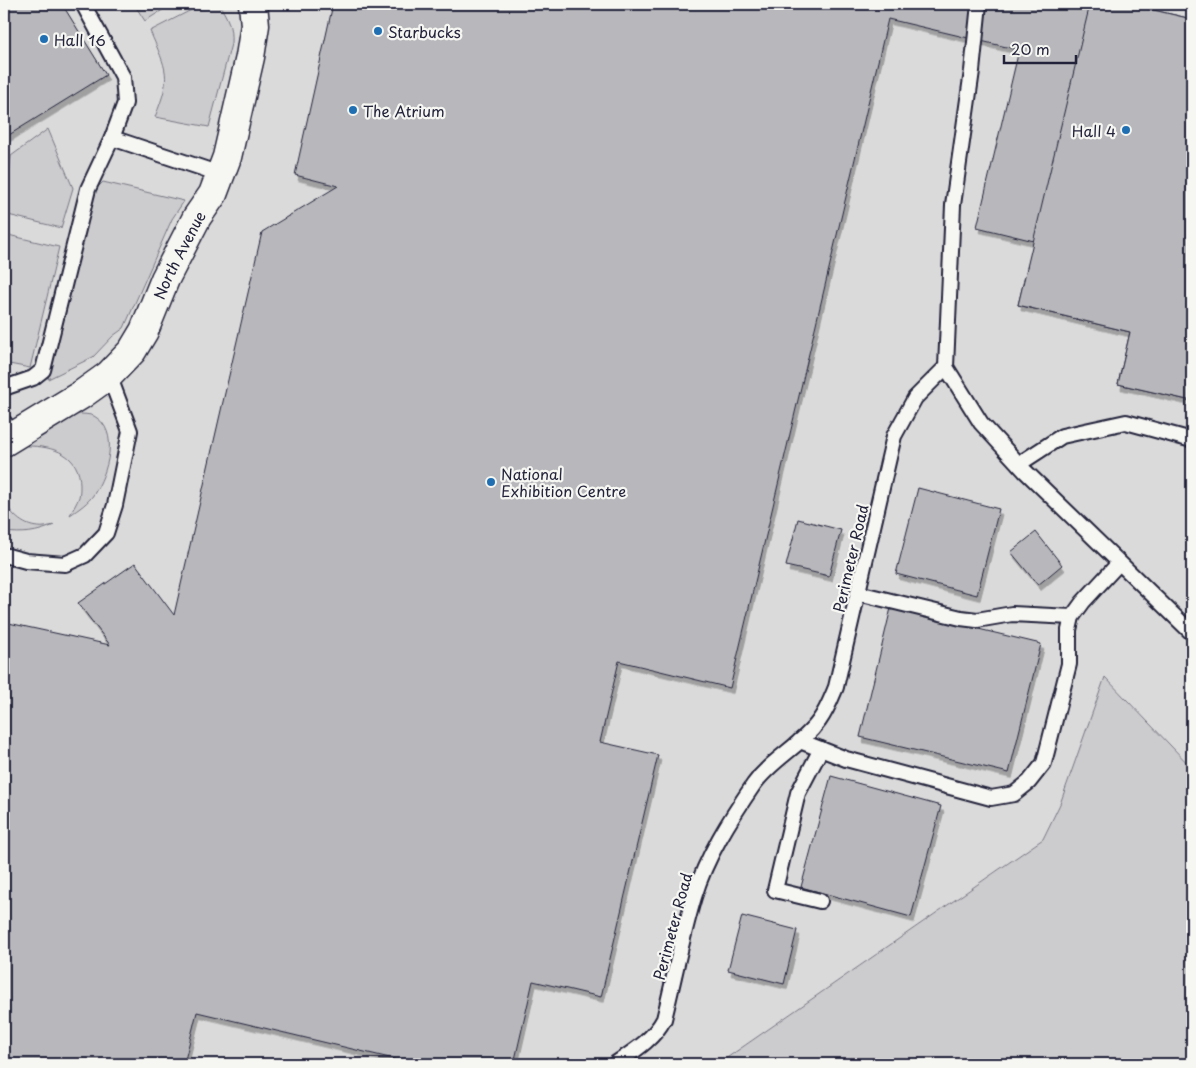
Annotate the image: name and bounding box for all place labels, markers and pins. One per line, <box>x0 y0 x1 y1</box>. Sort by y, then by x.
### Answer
place label: Starbucks <box>388 20 461 43</box>
marker: Starbucks <box>372 25 384 37</box>
place label: Hall 16 <box>54 28 106 51</box>
marker: Hall 16 <box>38 33 50 45</box>
place label: The Atrium <box>363 99 445 122</box>
marker: The Atrium <box>347 104 359 116</box>
place label: Hall 4 <box>1072 119 1116 142</box>
marker: Hall 4 <box>1120 124 1132 136</box>
place label: National Exhibition Centre <box>501 462 626 502</box>
marker: National Exhibition Centre <box>485 476 497 488</box>

